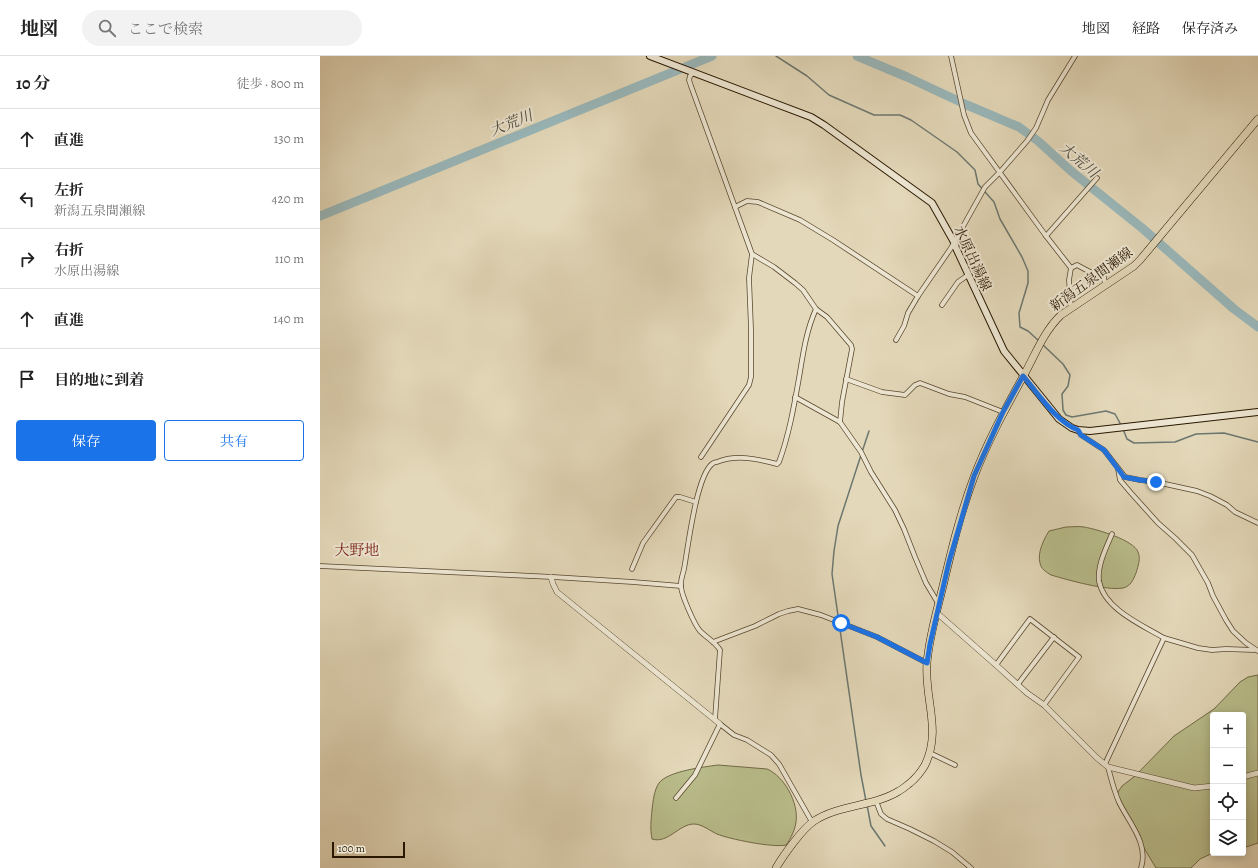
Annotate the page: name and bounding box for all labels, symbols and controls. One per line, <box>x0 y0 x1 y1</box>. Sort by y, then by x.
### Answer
search box <box>82 10 362 46</box>
text: 地図 <box>20 16 58 42</box>
icon: search <box>96 17 118 39</box>
text: ここで検索 <box>128 19 203 39</box>
text: 地図 <box>1082 19 1110 38</box>
text: 経路 <box>1132 19 1160 38</box>
text: 保存済み <box>1182 19 1238 38</box>
text: 10 分 <box>16 72 51 95</box>
text: 徒歩 · 800 m <box>237 75 304 92</box>
water label: 大荒川 <box>486 105 537 141</box>
icon: ahead <box>16 128 38 150</box>
text: 直進 <box>54 130 84 150</box>
text: 130 m <box>274 130 304 147</box>
water label: 大荒川 <box>1055 138 1104 183</box>
text: 左折 <box>54 180 84 200</box>
icon: left <box>16 188 38 210</box>
text: 420 m <box>272 190 304 207</box>
text: 新潟五泉間瀬線 <box>54 202 145 219</box>
street label: 水原出湯線 <box>949 222 996 294</box>
text: 右折 <box>54 240 84 260</box>
street label: 新潟五泉間瀬線 <box>1046 243 1137 316</box>
icon: right <box>16 248 38 270</box>
text: 110 m <box>275 250 304 267</box>
text: 水原出湯線 <box>54 262 119 279</box>
icon: ahead <box>16 308 38 330</box>
text: 直進 <box>54 310 84 330</box>
text: 140 m <box>273 310 304 327</box>
icon: arrive <box>16 368 38 390</box>
text: 目的地に到着 <box>54 370 144 390</box>
button: 保存 <box>16 420 156 461</box>
button: 共有 <box>164 420 304 461</box>
route end <box>1147 473 1165 491</box>
district label: 大野地 <box>334 540 380 560</box>
route start <box>832 614 850 632</box>
map controls <box>1210 712 1246 856</box>
button: + <box>1210 712 1246 748</box>
button: − <box>1210 748 1246 784</box>
button: locate <box>1210 784 1246 820</box>
button: layers <box>1210 820 1246 856</box>
scale bar <box>332 840 405 859</box>
text: 100 m <box>338 841 365 856</box>

